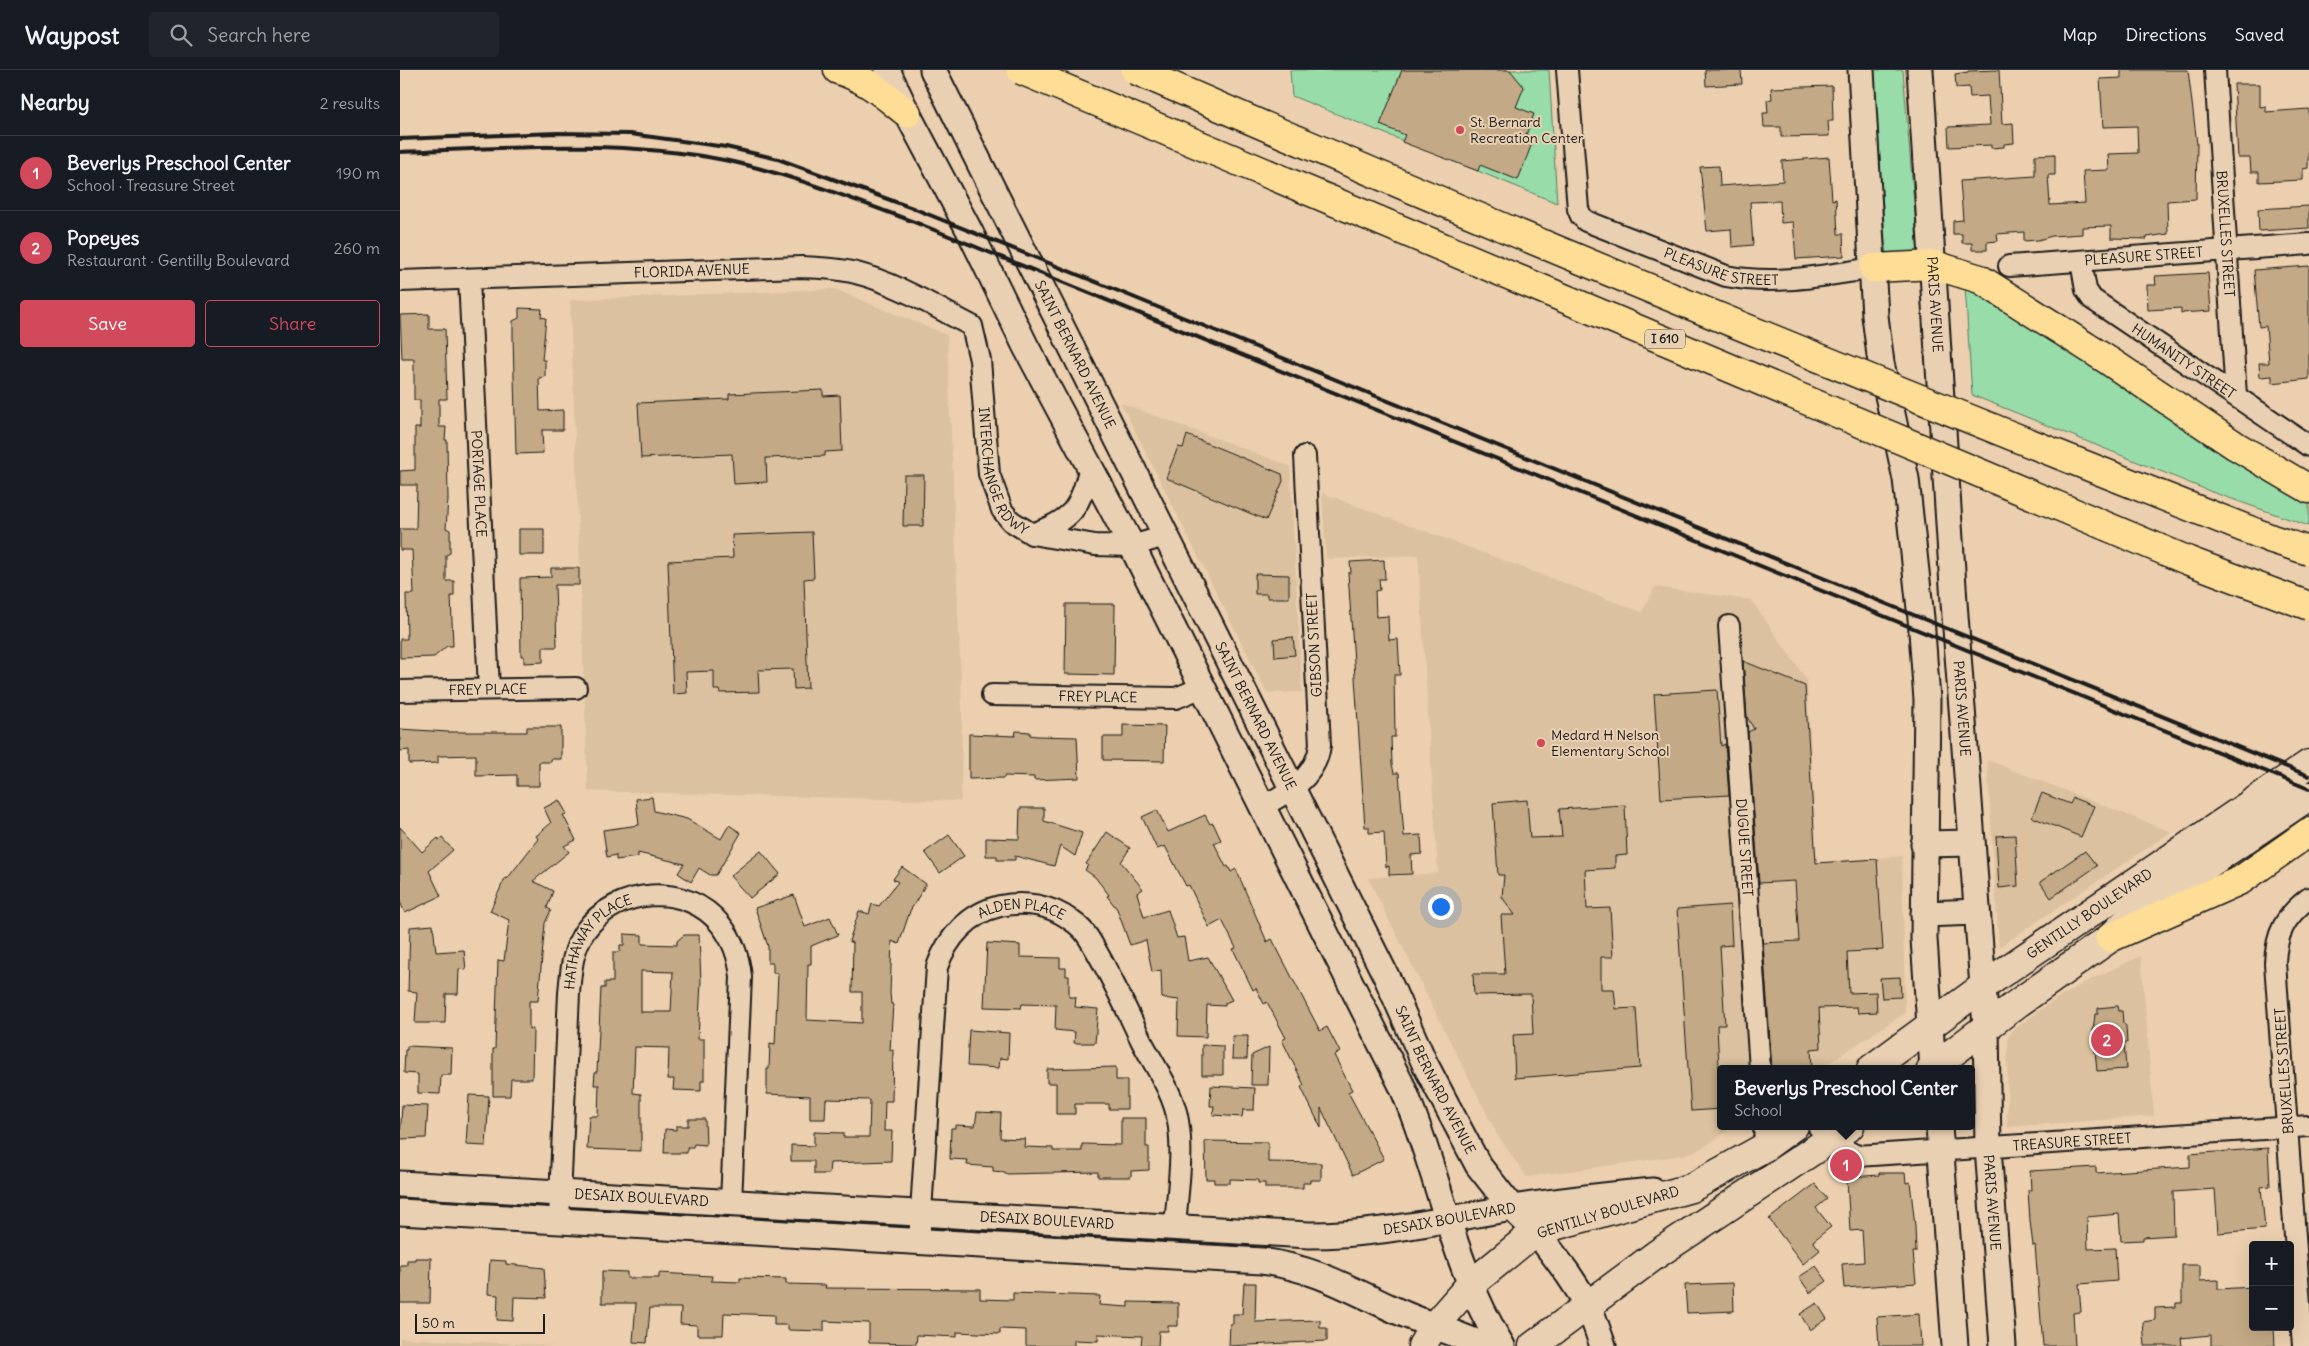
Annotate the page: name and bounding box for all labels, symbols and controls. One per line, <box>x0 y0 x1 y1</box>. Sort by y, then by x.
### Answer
search box <box>149 12 499 57</box>
text: Waypost <box>25 20 119 50</box>
icon: search <box>167 21 195 49</box>
text: Search here <box>207 23 310 47</box>
text: Map <box>2062 23 2097 46</box>
text: Directions <box>2125 23 2207 46</box>
text: Saved <box>2235 23 2284 46</box>
text: Nearby <box>20 89 90 116</box>
text: 2 results <box>320 93 380 113</box>
place label: St. Bernard Recreation Center <box>1470 113 1584 147</box>
marker: St. Bernard Recreation Center <box>1454 124 1466 136</box>
text: Beverlys Preschool Center <box>67 151 291 175</box>
text: 1 <box>33 163 39 183</box>
text: 190 m <box>336 163 380 183</box>
street label: BRUXELLES STREET <box>2212 170 2239 298</box>
text: School · Treasure Street <box>67 175 235 195</box>
text: Popeyes <box>67 226 139 250</box>
text: 2 <box>32 238 40 258</box>
text: 260 m <box>334 238 380 258</box>
street label: PLEASURE STREET <box>1661 243 1779 289</box>
street label: PLEASURE STREET <box>2084 243 2204 269</box>
text: Restaurant · Gentilly Boulevard <box>67 250 290 270</box>
street label: PARIS AVENUE <box>1923 256 1947 353</box>
street label: FLORIDA AVENUE <box>633 260 750 282</box>
street label: SAINT BERNARD AVENUE <box>1031 277 1120 432</box>
button: Save <box>20 300 195 347</box>
button: Share <box>205 300 380 347</box>
street label: HUMANITY STREET <box>2128 319 2239 403</box>
road number: I 610 <box>1645 330 1685 348</box>
street label: INTERCHANGE RDWY <box>975 406 1032 539</box>
street label: PORTAGE PLACE <box>467 430 491 538</box>
street label: GIBSON STREET <box>1302 592 1326 698</box>
street label: SAINT BERNARD AVENUE <box>1211 639 1300 793</box>
street label: PARIS AVENUE <box>1949 660 1975 757</box>
street label: FREY PLACE <box>449 680 527 699</box>
street label: FREY PLACE <box>1059 687 1137 706</box>
place label: Medard H Nelson Elementary School <box>1551 726 1669 760</box>
marker: Medard H Nelson Elementary School <box>1535 737 1547 749</box>
street label: DUGUE STREET <box>1732 798 1757 897</box>
street label: GENTILLY BOULEVARD <box>2023 864 2156 963</box>
street label: HATHAWAY PLACE <box>560 890 634 990</box>
your location <box>1428 894 1454 920</box>
street label: ALDEN PLACE <box>974 895 1069 924</box>
street label: SAINT BERNARD AVENUE <box>1391 1003 1480 1157</box>
street label: BRUXELLES STREET <box>2271 1007 2297 1135</box>
pin: 2 <box>2091 1021 2123 1059</box>
popup <box>1717 1065 1975 1130</box>
text: Beverlys Preschool Center <box>1734 1076 1958 1100</box>
text: School <box>1734 1100 1782 1120</box>
street label: TREASURE STREET <box>2012 1129 2132 1155</box>
pin: 1 <box>1830 1146 1862 1184</box>
street label: PARIS AVENUE <box>1980 1154 2005 1251</box>
street label: GENTILLY BOULEVARD <box>1535 1182 1682 1242</box>
street label: DESAIX BOULEVARD <box>574 1185 709 1210</box>
street label: DESAIX BOULEVARD <box>1382 1199 1517 1239</box>
street label: DESAIX BOULEVARD <box>979 1208 1115 1233</box>
map controls <box>2249 1241 2294 1331</box>
button: + <box>2249 1241 2294 1286</box>
button: − <box>2249 1286 2294 1331</box>
scale bar <box>415 1311 545 1334</box>
text: 50 m <box>422 1314 455 1332</box>

